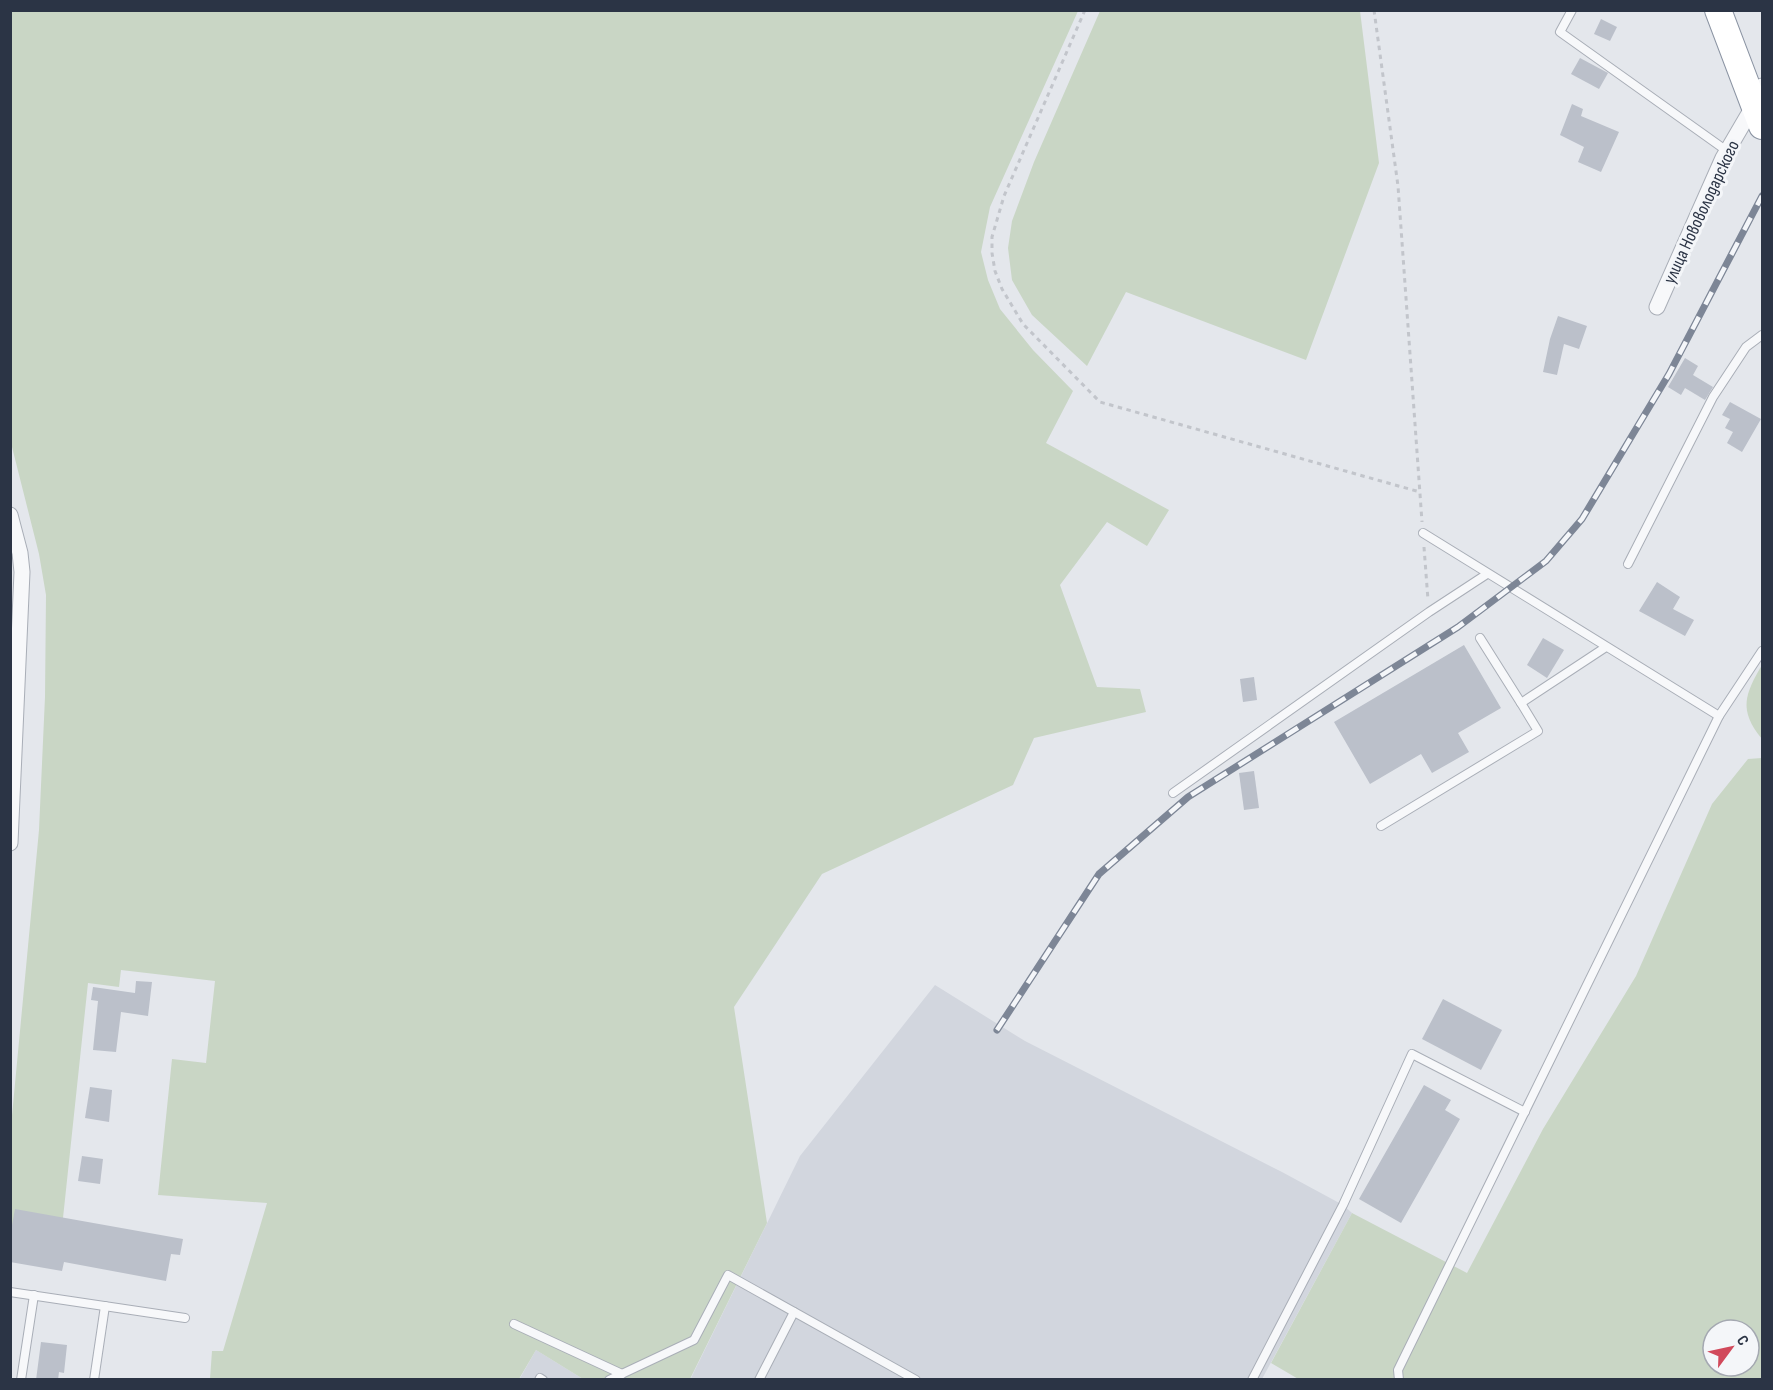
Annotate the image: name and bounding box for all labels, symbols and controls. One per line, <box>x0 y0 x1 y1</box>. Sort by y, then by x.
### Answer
street label: улица Нововолодарского <box>1659 137 1744 287</box>
north arrow <box>1701 1318 1761 1378</box>
text: С <box>1732 1332 1753 1349</box>

